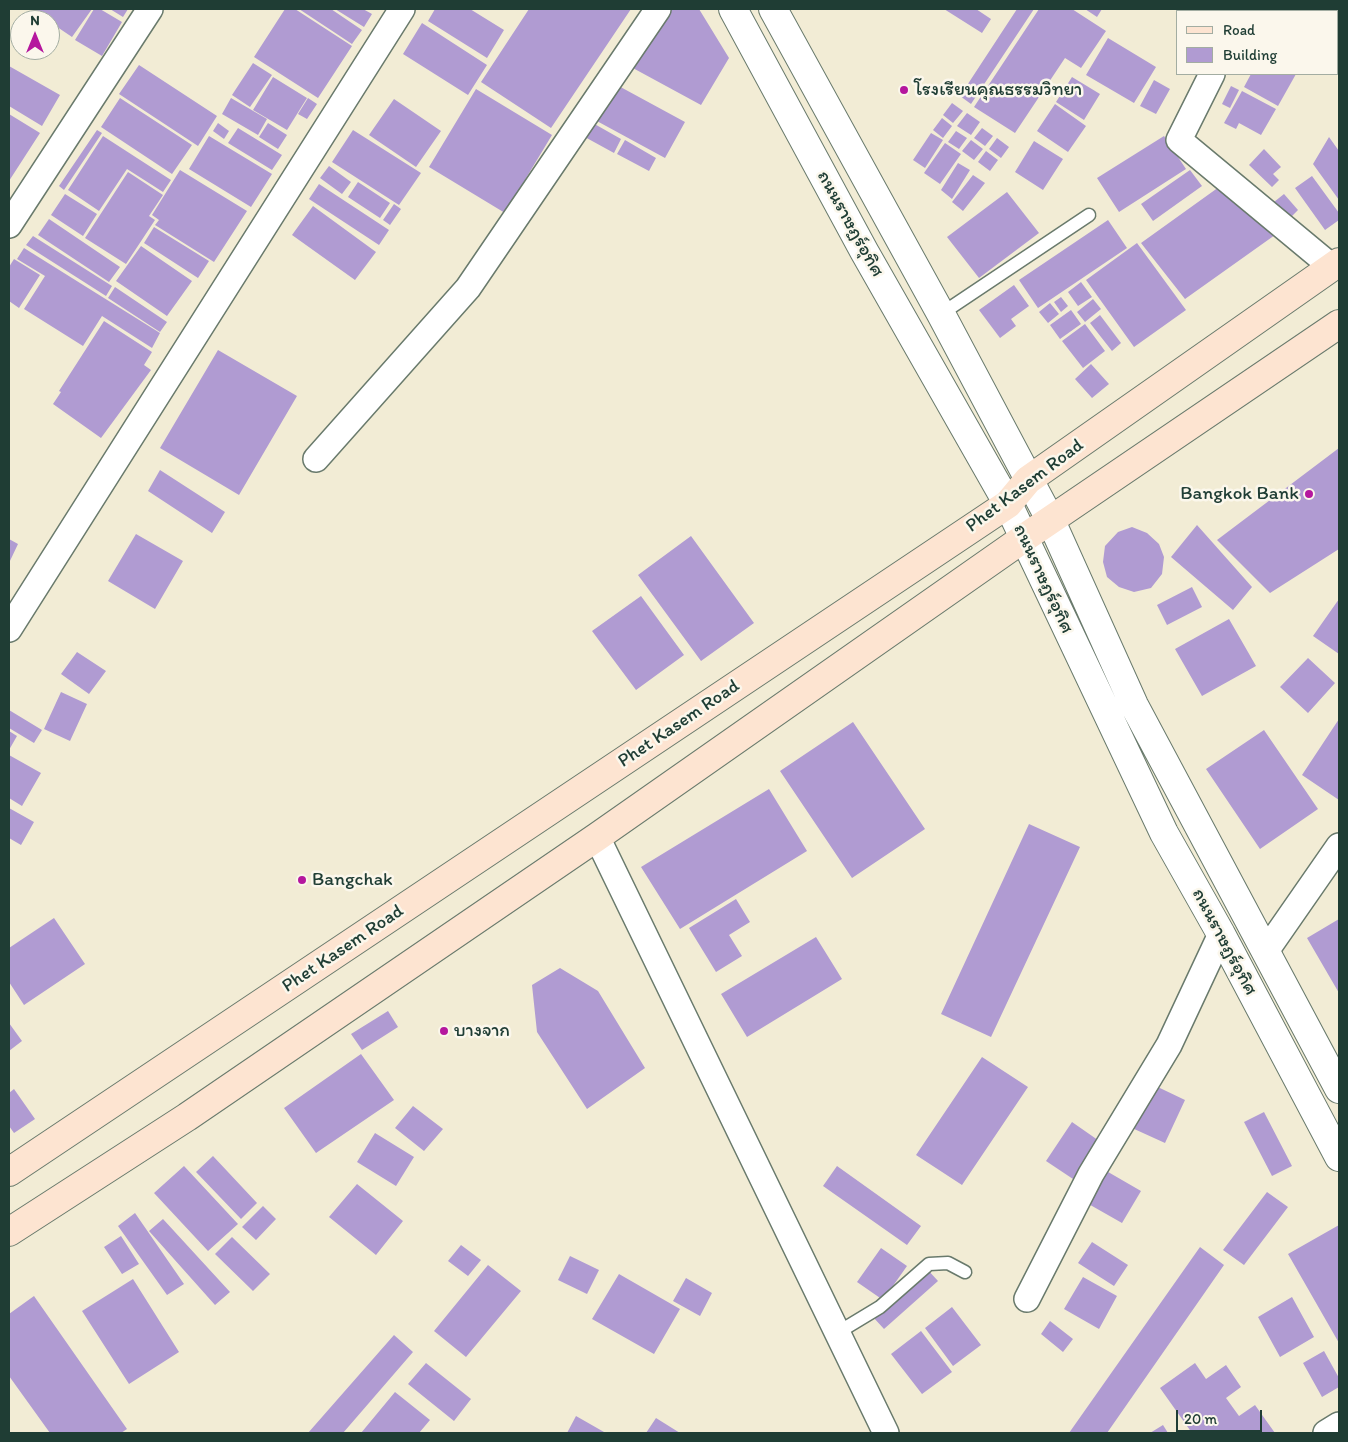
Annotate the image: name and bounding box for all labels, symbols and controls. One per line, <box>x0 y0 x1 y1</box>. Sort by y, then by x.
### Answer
north arrow <box>10 10 60 60</box>
legend <box>1176 10 1338 75</box>
text: N <box>30 12 40 29</box>
text: Road <box>1223 21 1255 39</box>
text: Building <box>1223 46 1277 64</box>
place label: โรงเรียนคุณธรรมวิทยา <box>914 79 1082 101</box>
marker: โรงเรียนคุณธรรมวิทยา <box>898 84 910 96</box>
street label: ถนนราษฏร์อุทิศ <box>811 167 889 281</box>
street label: Phet Kasem Road <box>962 434 1088 538</box>
place label: Bangkok Bank <box>1180 483 1299 505</box>
marker: Bangkok Bank <box>1303 488 1315 500</box>
street label: ถนนราษฏร์อุทิศ <box>1008 521 1078 637</box>
street label: Phet Kasem Road <box>614 675 744 773</box>
place label: Bangchak <box>312 869 393 891</box>
marker: Bangchak <box>296 874 308 886</box>
street label: ถนนราษฏร์อุทิศ <box>1186 885 1262 999</box>
street label: Phet Kasem Road <box>278 900 408 998</box>
place label: บางจาก <box>454 1020 510 1042</box>
marker: บางจาก <box>438 1025 450 1037</box>
scale bar <box>1178 1400 1264 1432</box>
text: 20 m <box>1184 1410 1217 1428</box>

